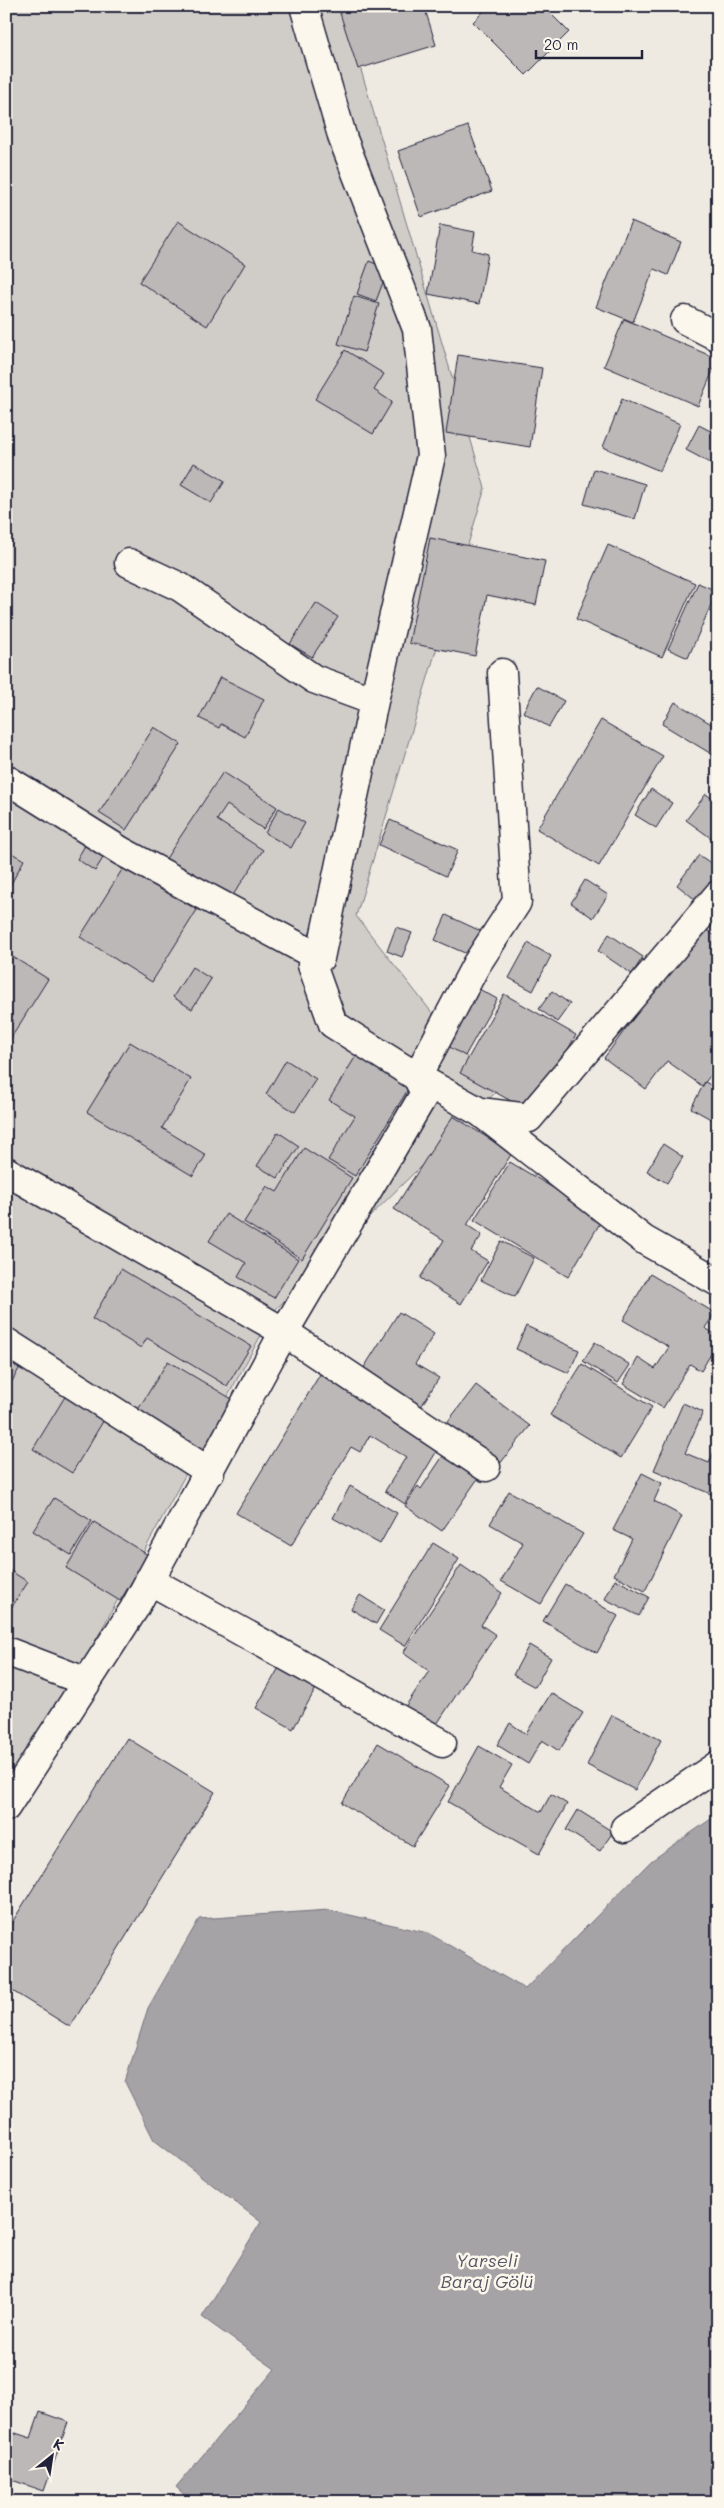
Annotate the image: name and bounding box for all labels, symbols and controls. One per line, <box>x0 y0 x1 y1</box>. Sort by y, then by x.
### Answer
scale bar <box>536 28 643 60</box>
text: 20 m <box>544 34 578 54</box>
water label: Yarseli Baraj Gölü <box>441 2248 534 2293</box>
north arrow <box>28 2430 78 2480</box>
text: K <box>50 2434 67 2455</box>

